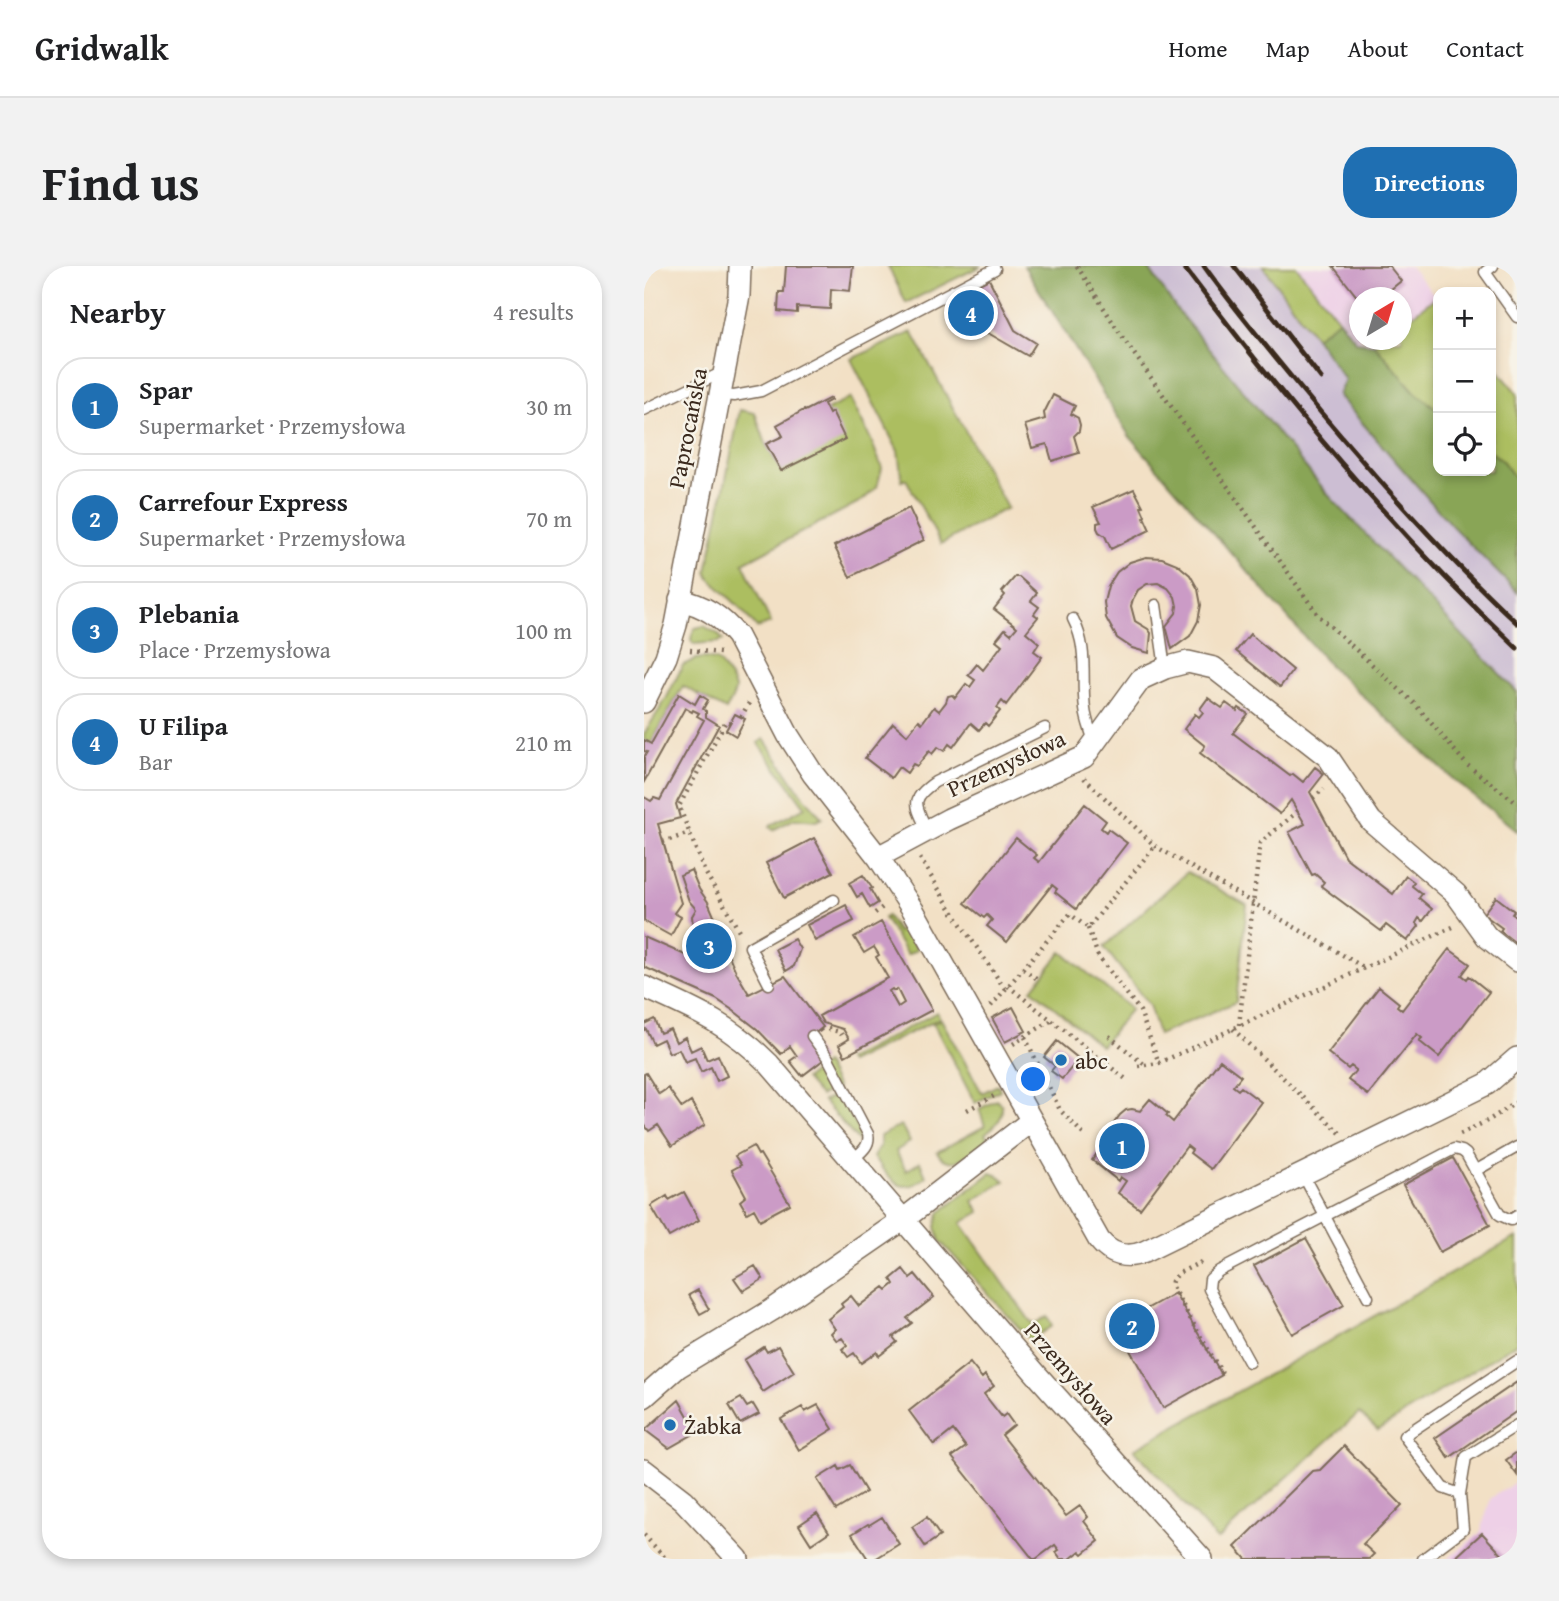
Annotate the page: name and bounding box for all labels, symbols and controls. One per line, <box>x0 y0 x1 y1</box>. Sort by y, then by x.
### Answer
text: Gridwalk <box>35 24 169 72</box>
text: Home <box>1169 31 1228 66</box>
text: Map <box>1266 31 1310 66</box>
text: About <box>1348 31 1408 66</box>
text: Contact <box>1446 31 1524 66</box>
text: Find us <box>42 146 200 218</box>
button: Directions <box>1343 147 1517 218</box>
pin: 4 <box>948 287 994 339</box>
north arrow <box>1349 287 1412 350</box>
map controls <box>1433 287 1496 476</box>
button: + <box>1433 287 1496 350</box>
text: Nearby <box>70 290 166 334</box>
text: 4 results <box>493 295 574 328</box>
button: − <box>1433 350 1496 413</box>
street label: Paprocańska <box>659 365 715 491</box>
text: Spar <box>139 370 193 409</box>
text: 1 <box>89 390 101 423</box>
text: 30 m <box>526 390 572 423</box>
text: Supermarket · Przemysłowa <box>139 409 406 442</box>
button: locate <box>1433 413 1496 476</box>
text: Carrefour Express <box>139 482 348 521</box>
text: 2 <box>89 502 101 535</box>
text: 70 m <box>526 502 572 535</box>
text: Supermarket · Przemysłowa <box>139 521 406 554</box>
text: Plebania <box>139 594 239 633</box>
text: 3 <box>89 614 101 647</box>
text: 100 m <box>515 614 572 647</box>
text: Place · Przemysłowa <box>139 633 331 666</box>
text: U Filipa <box>139 706 228 745</box>
street label: Przemysłowa <box>941 721 1071 805</box>
text: 4 <box>89 726 101 759</box>
text: 210 m <box>515 726 572 759</box>
text: Bar <box>139 745 172 778</box>
pin: 3 <box>686 920 732 972</box>
place label: abc <box>1075 1044 1108 1077</box>
marker: abc <box>1053 1052 1069 1068</box>
your location <box>1016 1062 1050 1096</box>
pin: 1 <box>1099 1120 1145 1172</box>
pin: 2 <box>1109 1300 1155 1352</box>
street label: Przemysłowa <box>1017 1314 1125 1432</box>
place label: Żabka <box>684 1409 742 1442</box>
marker: Żabka <box>662 1417 678 1433</box>

